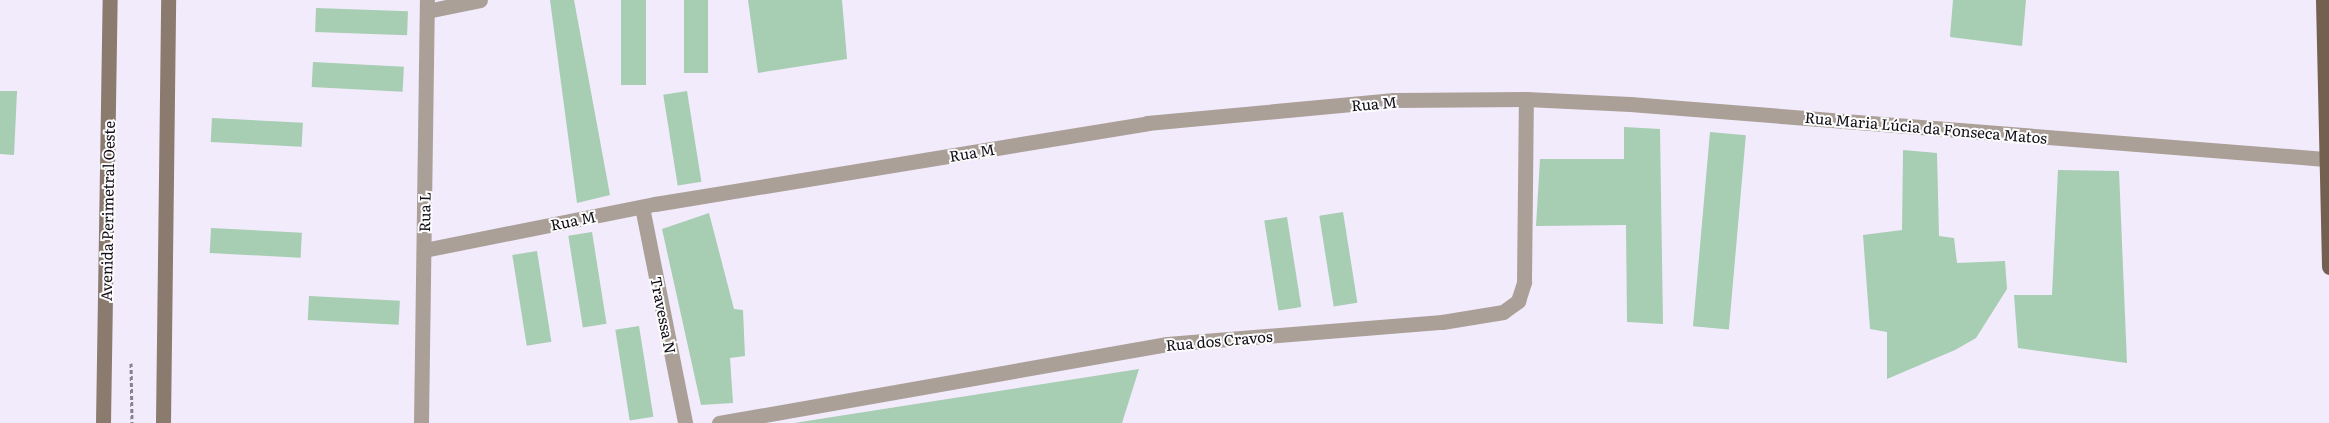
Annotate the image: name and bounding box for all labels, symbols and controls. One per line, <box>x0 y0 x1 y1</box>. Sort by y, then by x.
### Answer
street label: Rua M <box>1350 92 1398 114</box>
street label: Rua Maria Lúcia da Fonseca Matos <box>1804 107 2048 147</box>
street label: Avenida Perimetral Oeste <box>96 121 118 301</box>
street label: Rua M <box>948 140 996 164</box>
street label: Rua L <box>415 192 433 232</box>
street label: Rua M <box>549 207 597 233</box>
street label: Travessa N <box>648 275 680 355</box>
street label: Rua dos Cravos <box>1165 326 1273 354</box>

